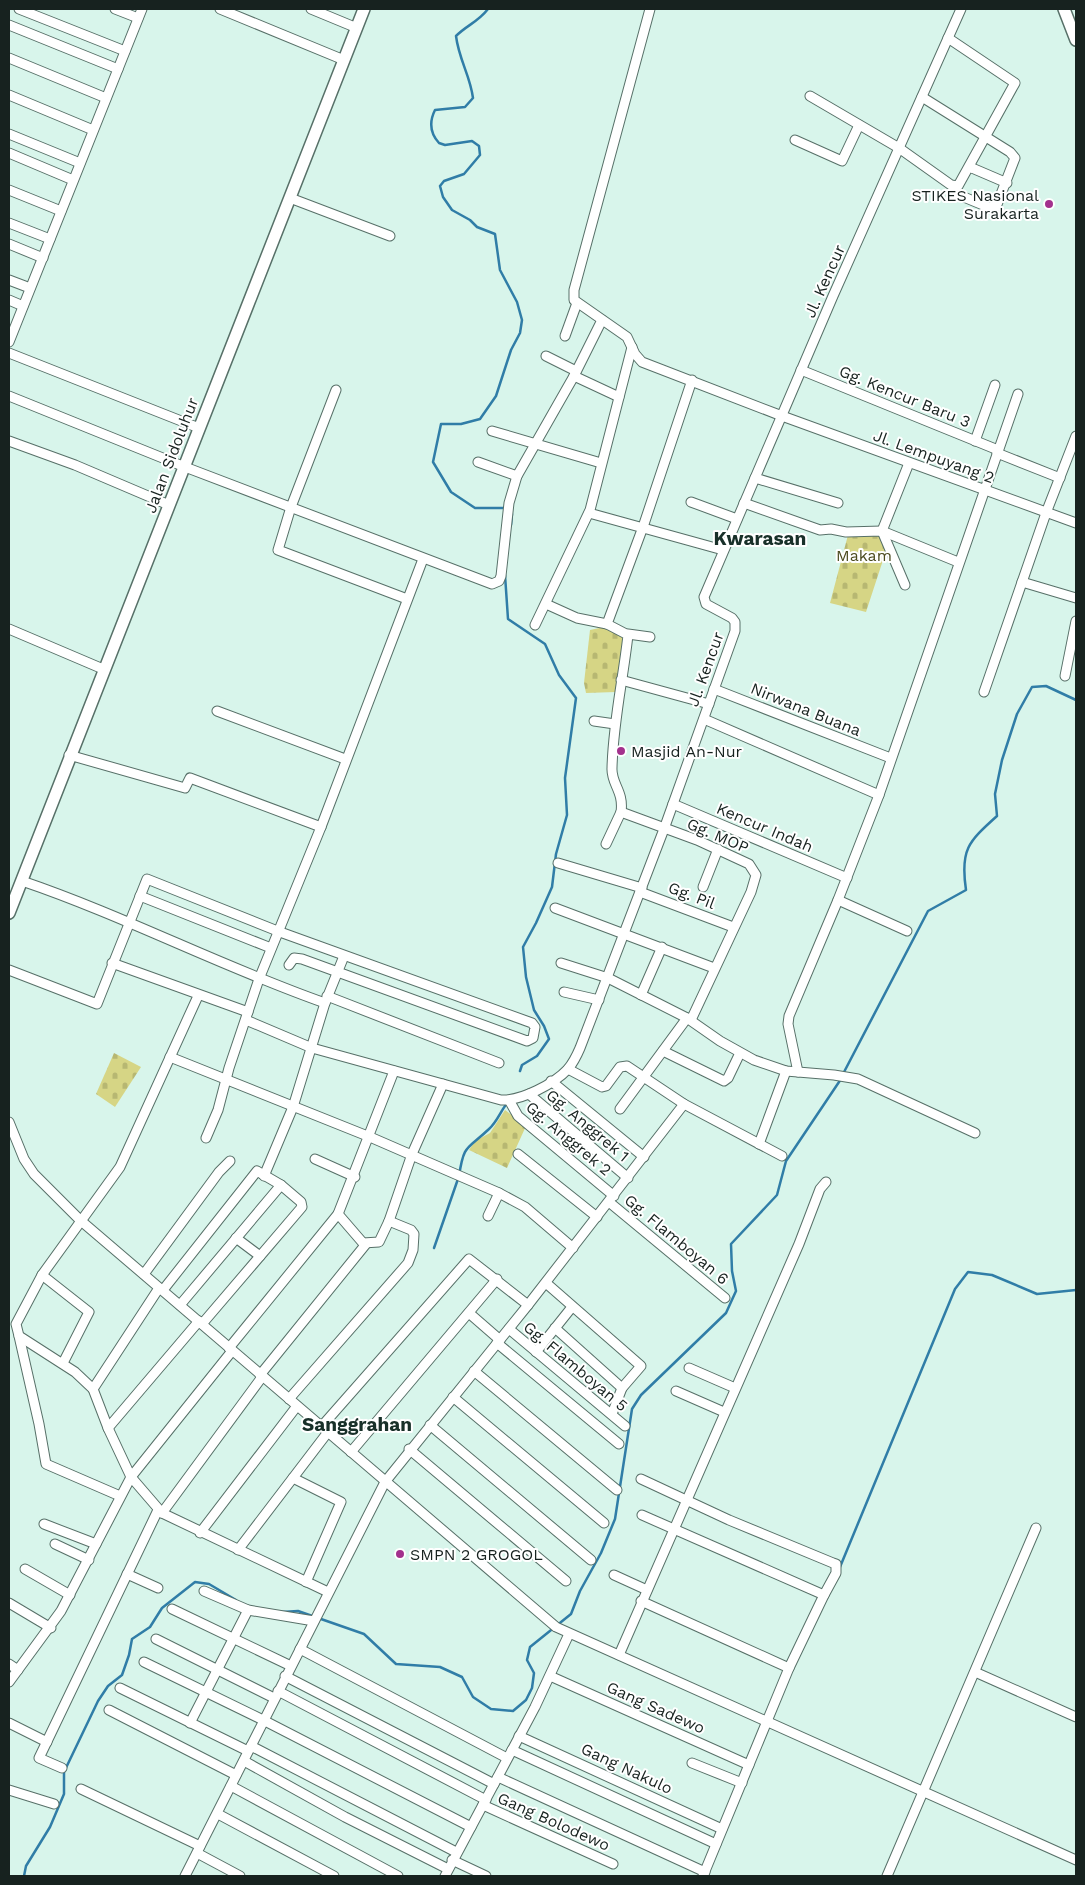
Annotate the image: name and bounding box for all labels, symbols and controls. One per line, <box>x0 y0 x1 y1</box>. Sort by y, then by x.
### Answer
place label: STIKES Nasional Surakarta <box>912 186 1039 223</box>
marker: STIKES Nasional Surakarta <box>1043 198 1055 210</box>
street label: Jl. Kencur <box>800 241 849 321</box>
street label: Gg. Kencur Baru 3 <box>836 361 973 431</box>
street label: Jalan Sidoluhur <box>141 394 202 516</box>
street label: Jl. Lempuyang 2 <box>871 426 997 487</box>
district label: Kwarasan <box>714 527 806 550</box>
park label: Makam <box>836 546 892 565</box>
street label: Jl. Kencur <box>683 629 728 709</box>
street label: Nirwana Buana <box>748 679 864 740</box>
place label: Masjid An-Nur <box>631 742 743 761</box>
marker: Masjid An-Nur <box>615 745 627 757</box>
street label: Kencur Indah <box>714 799 816 856</box>
street label: Gg. MOP <box>684 814 752 857</box>
street label: Gg. Pil <box>666 878 718 913</box>
street label: Gg. Anggrek 1 <box>542 1085 633 1166</box>
street label: Gg. Anggrek 2 <box>522 1097 615 1180</box>
street label: Gg. Flamboyan 6 <box>621 1190 733 1289</box>
street label: Gg. Flamboyan 5 <box>520 1317 632 1415</box>
district label: Sanggrahan <box>302 1413 412 1436</box>
place label: SMPN 2 GROGOL <box>410 1545 543 1564</box>
marker: SMPN 2 GROGOL <box>394 1548 406 1560</box>
street label: Gang Sadewo <box>604 1677 708 1738</box>
street label: Gang Nakulo <box>578 1739 676 1798</box>
street label: Gang Bolodewo <box>495 1788 613 1855</box>

